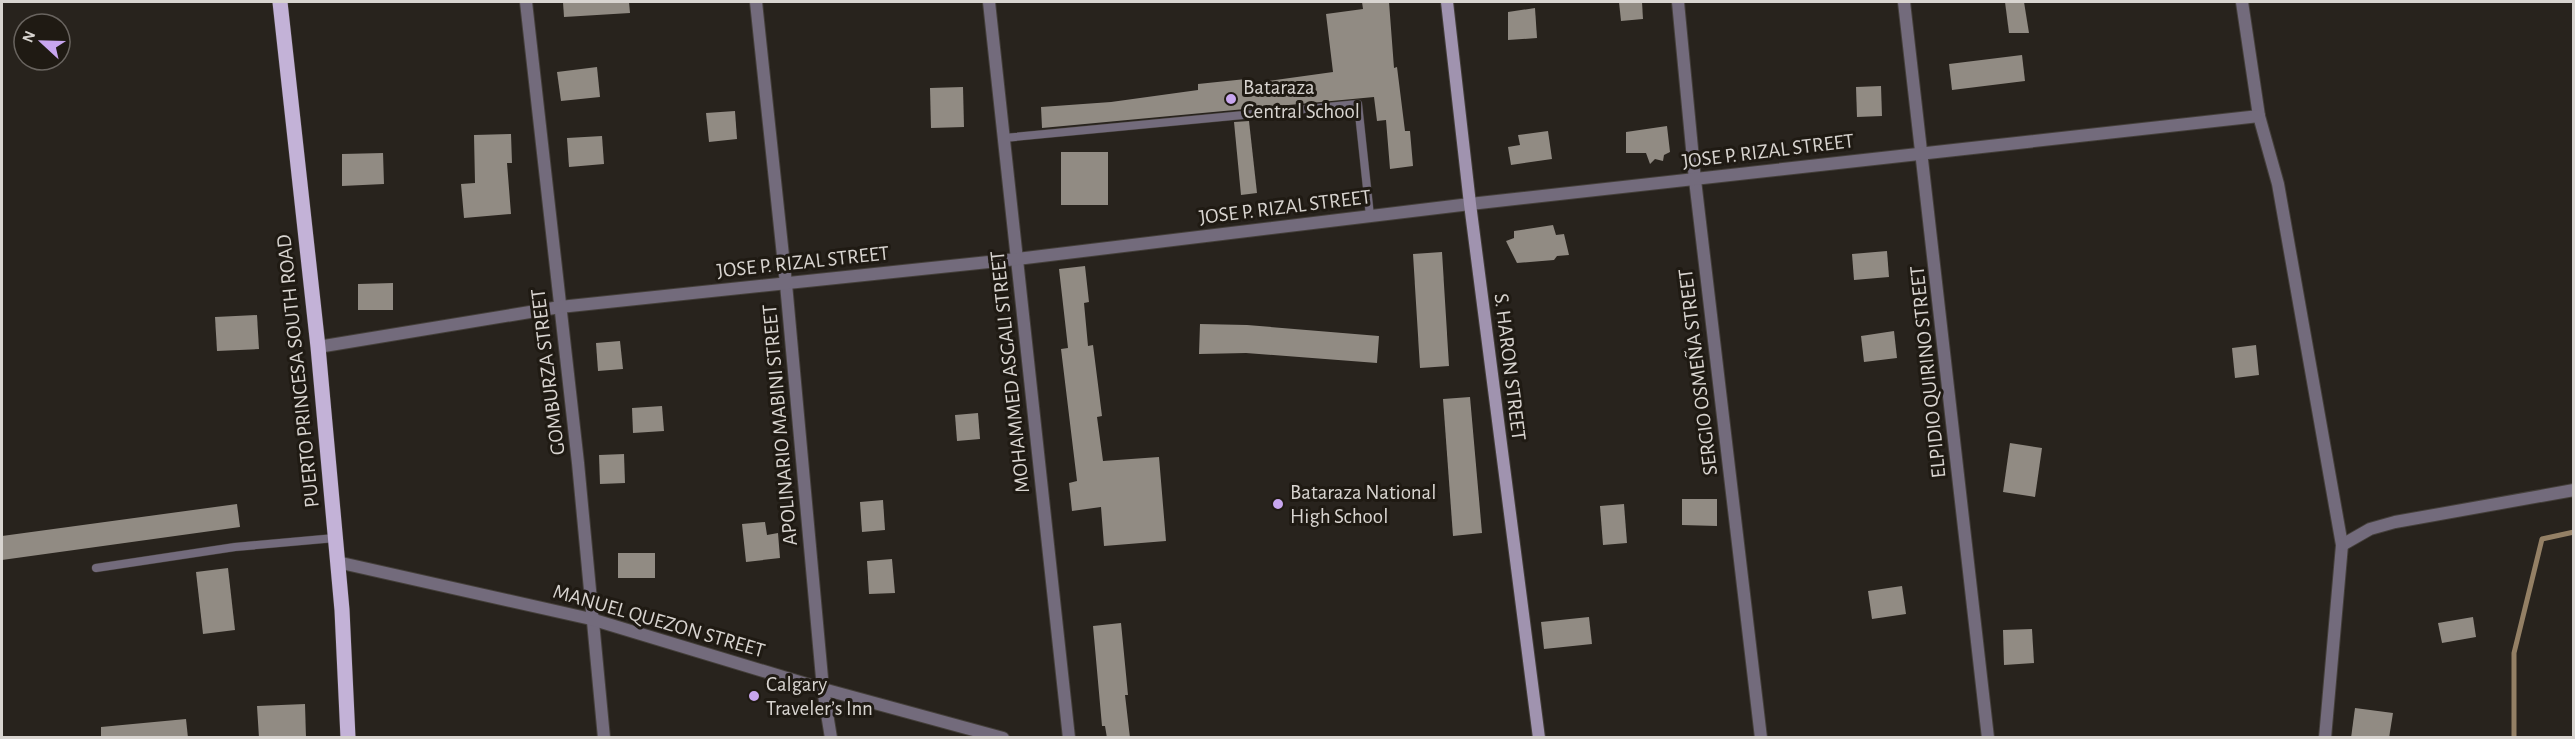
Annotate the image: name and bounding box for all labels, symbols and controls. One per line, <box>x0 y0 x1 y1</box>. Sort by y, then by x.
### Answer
north arrow <box>12 12 72 72</box>
text: N <box>20 29 39 45</box>
place label: Bataraza Central School <box>1243 77 1360 122</box>
marker: Bataraza Central School <box>1224 92 1238 106</box>
street label: JOSE P. RIZAL STREET <box>1681 130 1855 172</box>
street label: JOSE P. RIZAL STREET <box>1198 186 1372 228</box>
street label: PUERTO PRINCESA SOUTH ROAD <box>273 233 323 509</box>
street label: JOSE P. RIZAL STREET <box>716 243 890 281</box>
street label: MOHAMMED ASGALI STREET <box>987 250 1033 494</box>
street label: ELPIDIO QUIRINO STREET <box>1906 265 1950 479</box>
street label: SERGIO OSMEÑA STREET <box>1673 267 1721 477</box>
street label: GOMBURZA STREET <box>527 288 569 456</box>
street label: S. HARON STREET <box>1491 292 1529 442</box>
street label: APOLINARIO MABINI STREET <box>759 304 801 546</box>
place label: Bataraza National High School <box>1290 482 1437 527</box>
marker: Bataraza National High School <box>1271 497 1285 511</box>
street label: MANUEL QUEZON STREET <box>551 581 767 661</box>
place label: Calgary Traveler’s Inn <box>766 674 873 719</box>
marker: Calgary Traveler’s Inn <box>747 689 761 703</box>

